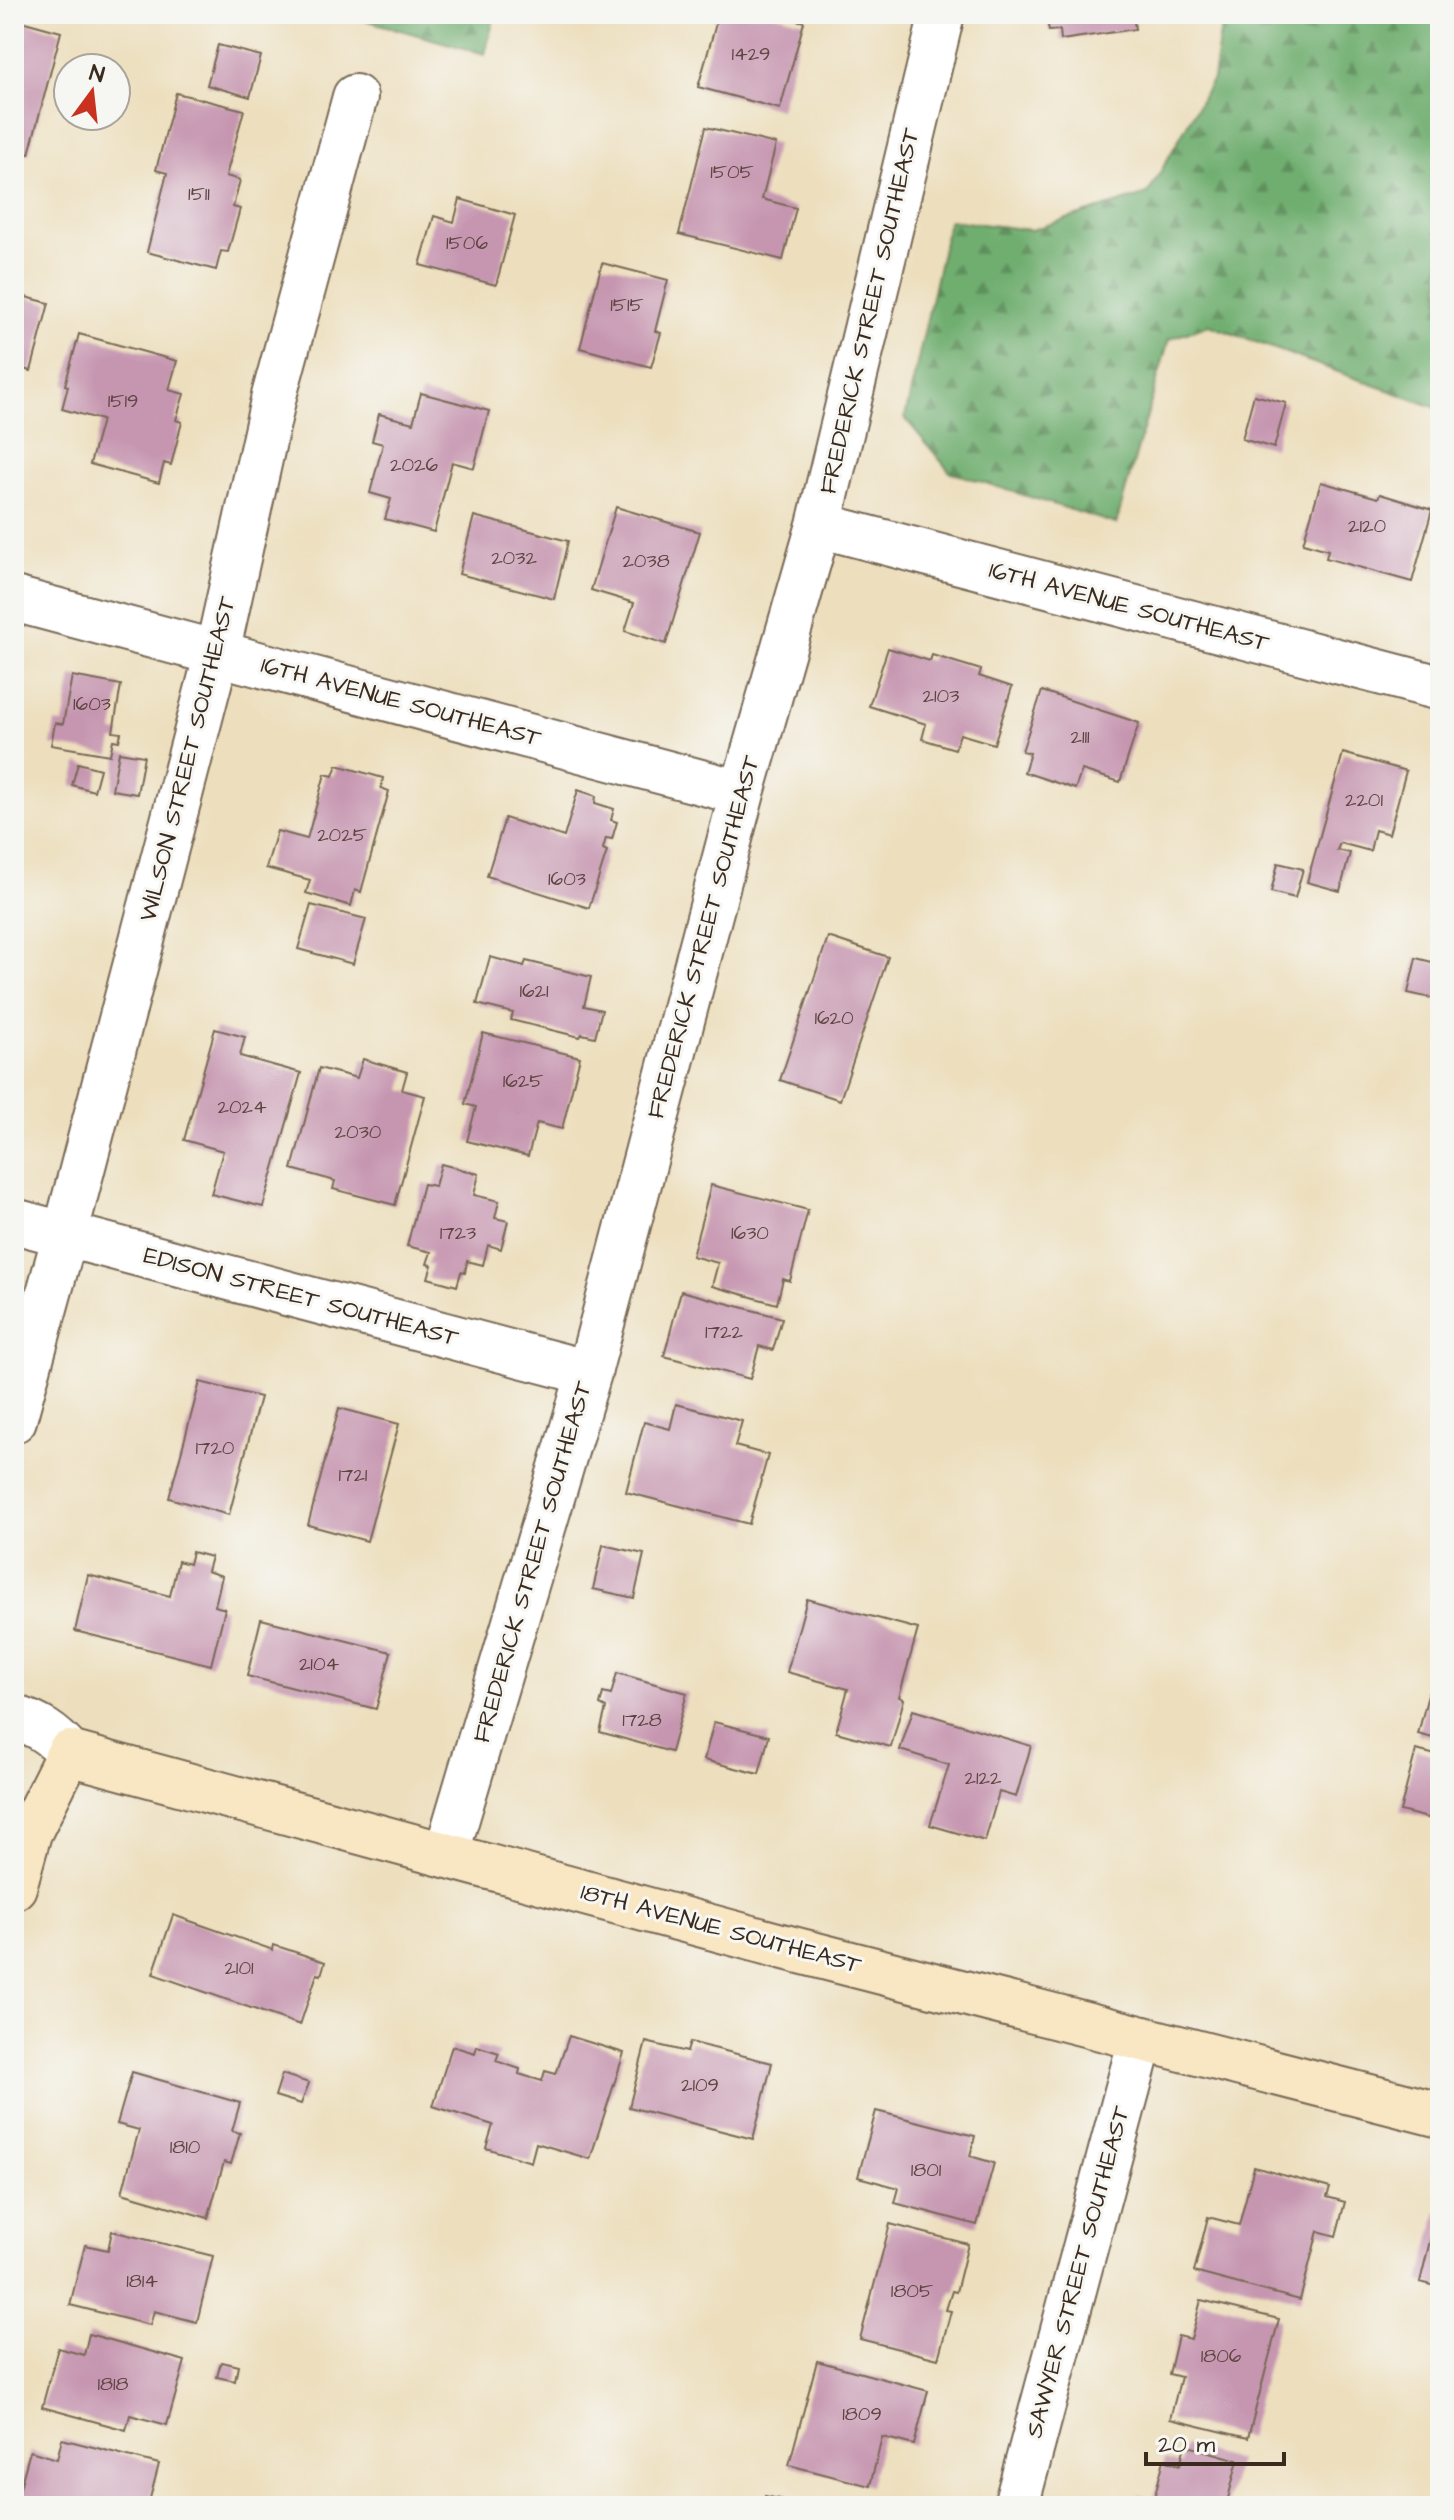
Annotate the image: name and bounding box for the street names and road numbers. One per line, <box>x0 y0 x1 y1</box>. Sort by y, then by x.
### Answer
street label: FREDERICK STREET SOUTHEAST <box>811 125 929 497</box>
street label: 16TH AVENUE SOUTHEAST <box>985 553 1273 661</box>
street label: WILSON STREET SOUTHEAST <box>131 593 245 925</box>
street label: 16TH AVENUE SOUTHEAST <box>257 648 545 756</box>
street label: FREDERICK STREET SOUTHEAST <box>639 752 769 1122</box>
street label: EDISON STREET SOUTHEAST <box>140 1239 462 1355</box>
street label: FREDERICK STREET SOUTHEAST <box>465 1377 601 1747</box>
street label: 18TH AVENUE SOUTHEAST <box>577 1875 865 1983</box>
street label: SAWYER STREET SOUTHEAST <box>1017 2102 1139 2442</box>

